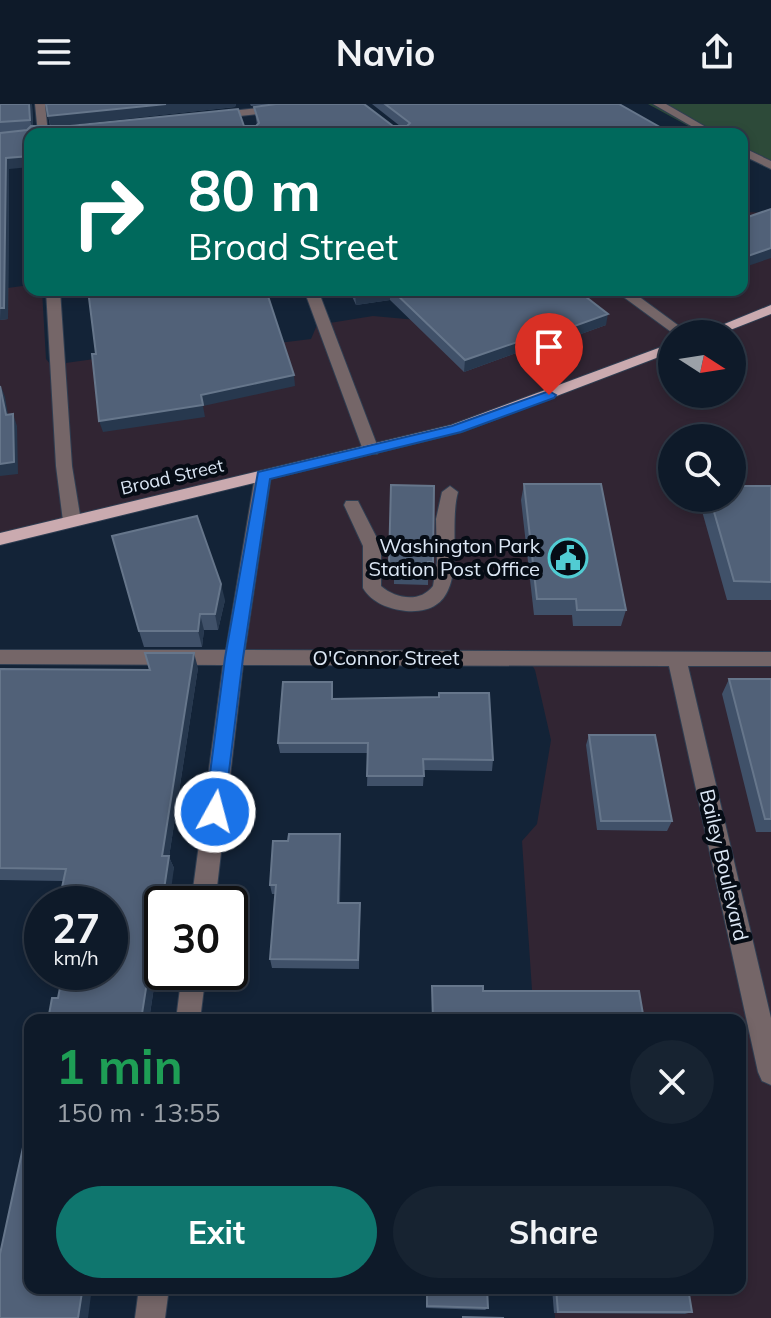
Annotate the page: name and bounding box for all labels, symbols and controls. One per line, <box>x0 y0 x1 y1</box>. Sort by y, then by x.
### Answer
icon: menu <box>32 30 76 74</box>
text: Navio <box>336 30 435 75</box>
icon: share <box>695 30 739 74</box>
text: 80 m <box>188 155 321 225</box>
icon: right <box>56 160 160 264</box>
text: Broad Street <box>188 224 398 269</box>
pin <box>515 313 583 395</box>
north arrow <box>658 320 746 408</box>
map controls <box>658 320 746 512</box>
icon: arrive <box>527 325 571 369</box>
button: search <box>658 424 746 512</box>
street label: Broad Street <box>118 453 226 500</box>
place label: Washington Park Station Post Office <box>368 533 541 581</box>
public building icon: Washington Park Station Post Office <box>547 537 589 579</box>
street label: O'Connor Street <box>313 645 459 670</box>
position arrow <box>173 770 257 854</box>
street label: Bailey Boulevard <box>695 786 754 943</box>
speed limit sign: 30 <box>144 886 248 990</box>
text: 27 <box>52 903 100 953</box>
text: km/h <box>53 945 99 970</box>
text: 1 min <box>56 1036 183 1096</box>
button: close <box>630 1040 714 1124</box>
text: 150 m · 13:55 <box>56 1096 220 1129</box>
button: Exit <box>56 1186 377 1278</box>
button: Share <box>393 1186 714 1278</box>

